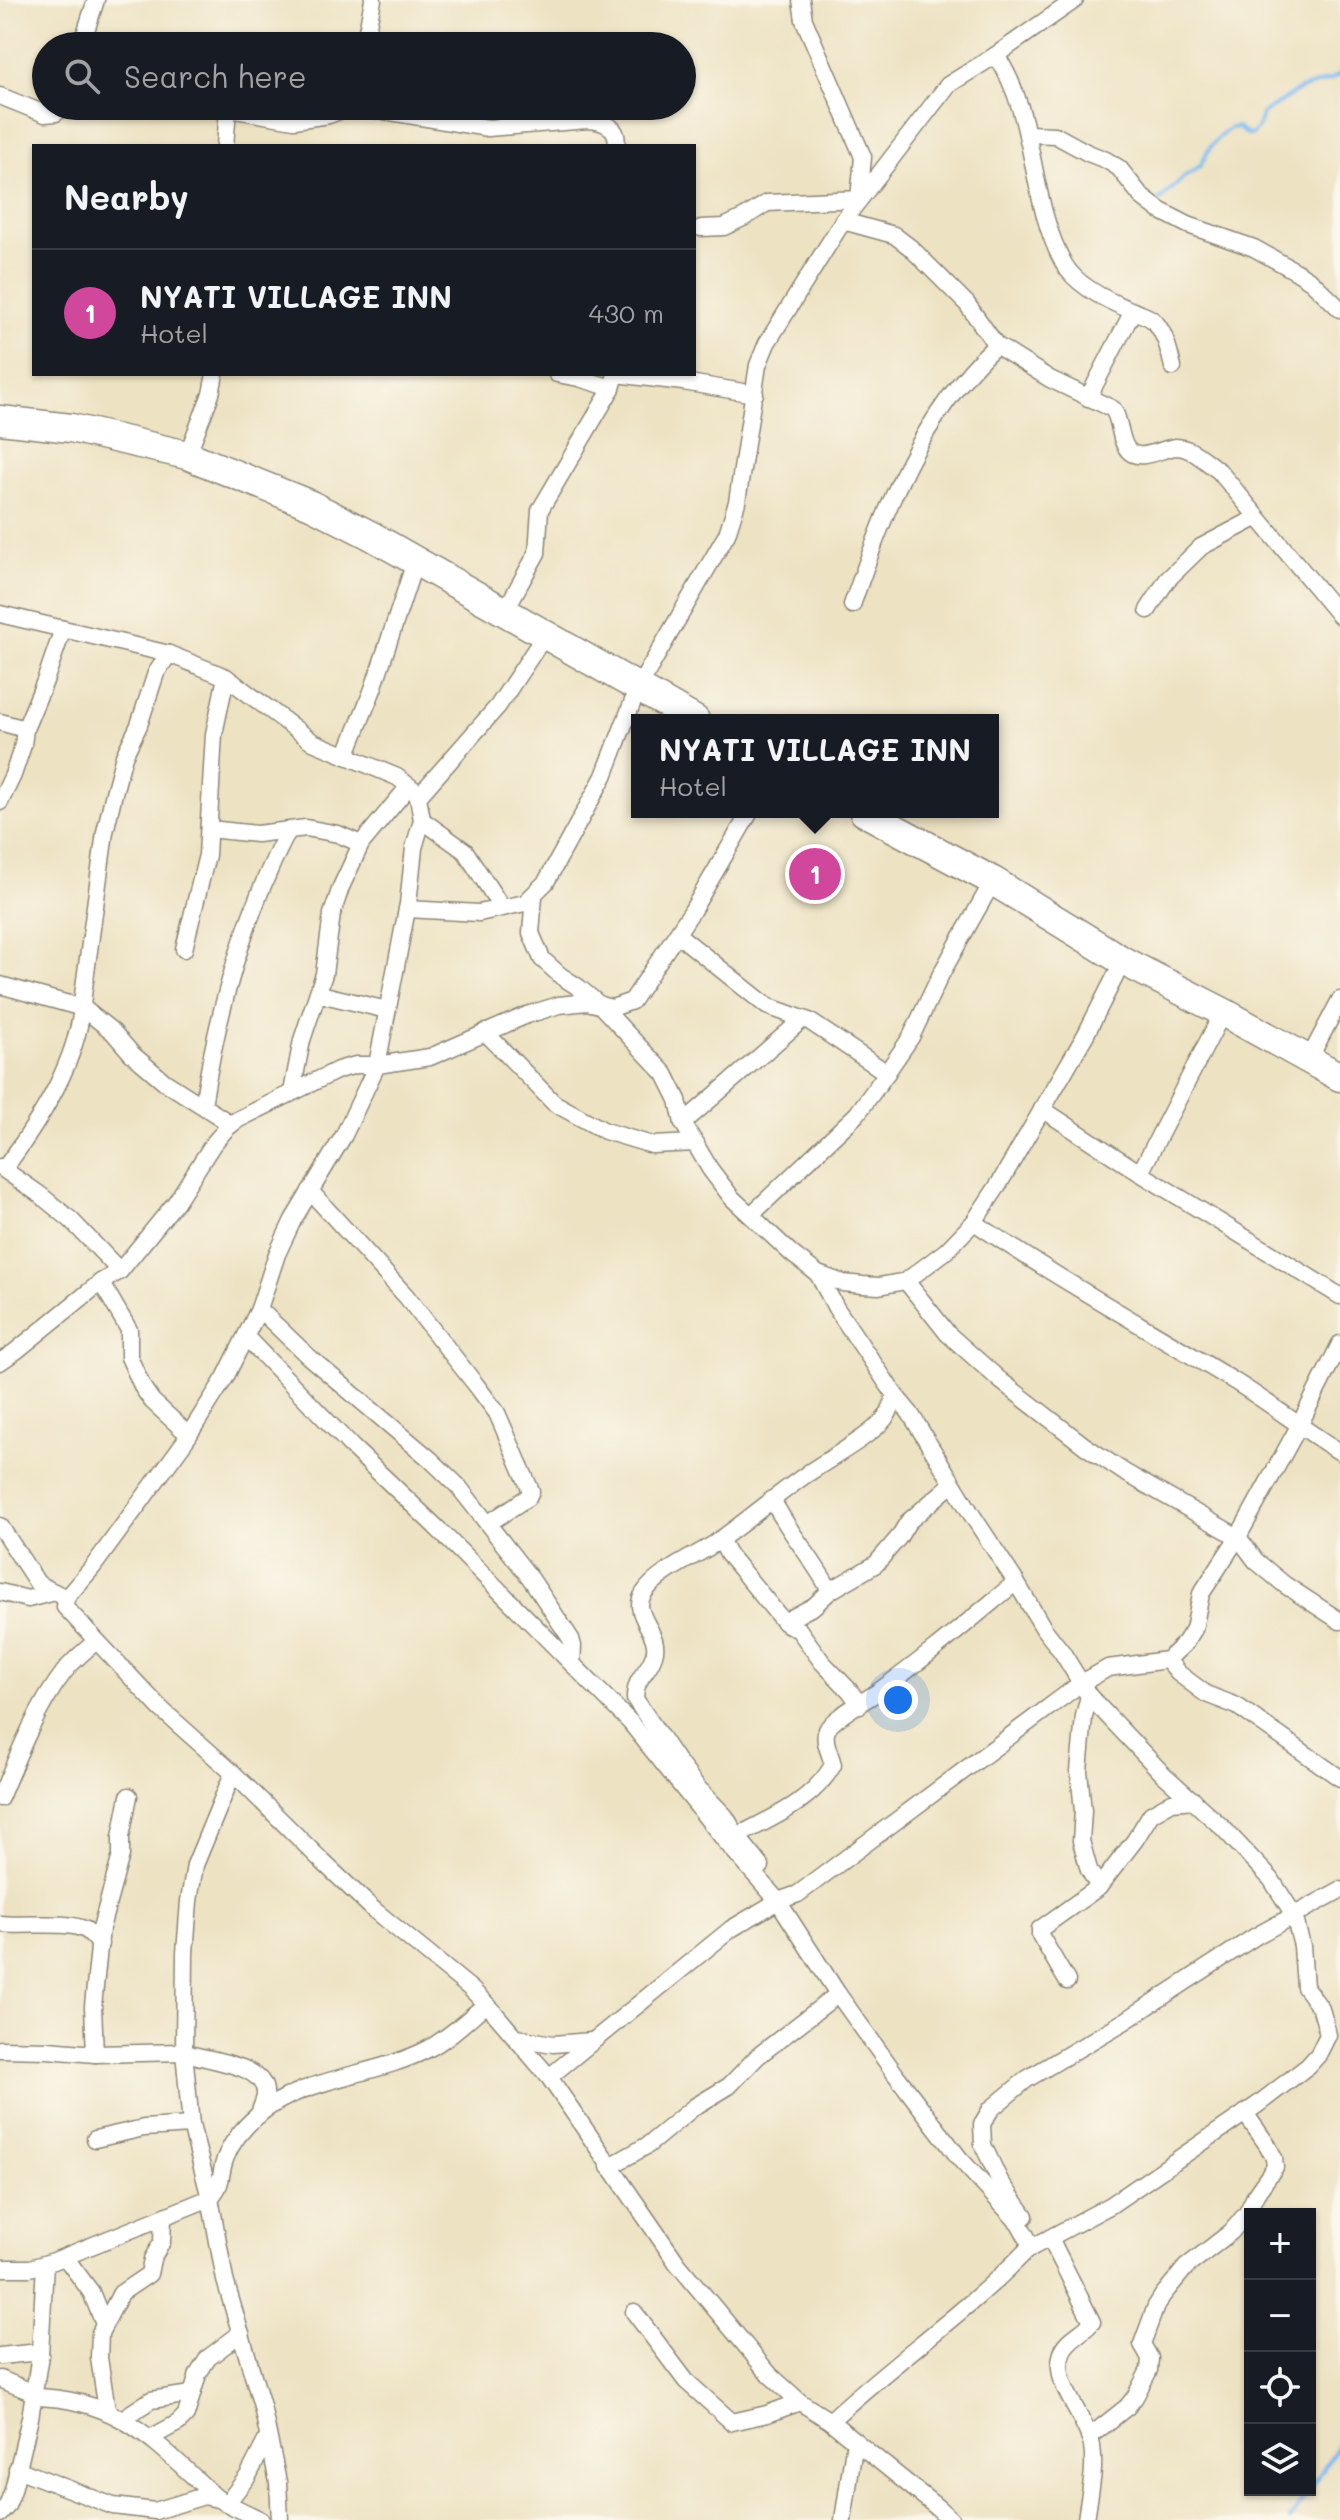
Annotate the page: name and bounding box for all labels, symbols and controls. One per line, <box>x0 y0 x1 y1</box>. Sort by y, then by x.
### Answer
search box <box>32 32 696 120</box>
icon: search <box>60 54 104 98</box>
text: Search here <box>124 56 307 96</box>
text: Nearby <box>64 174 189 219</box>
text: NYATI VILLAGE INN <box>140 276 452 316</box>
text: 1 <box>84 296 96 330</box>
text: 430 m <box>588 296 664 330</box>
text: Hotel <box>140 316 208 350</box>
popup <box>631 714 999 818</box>
text: NYATI VILLAGE INN <box>659 729 971 769</box>
text: Hotel <box>659 769 727 803</box>
pin: 1 <box>789 844 841 904</box>
your location <box>878 1680 918 1720</box>
map controls <box>1244 2208 1316 2496</box>
button: + <box>1244 2208 1316 2280</box>
button: − <box>1244 2280 1316 2352</box>
button: locate <box>1244 2352 1316 2424</box>
button: layers <box>1244 2424 1316 2496</box>

